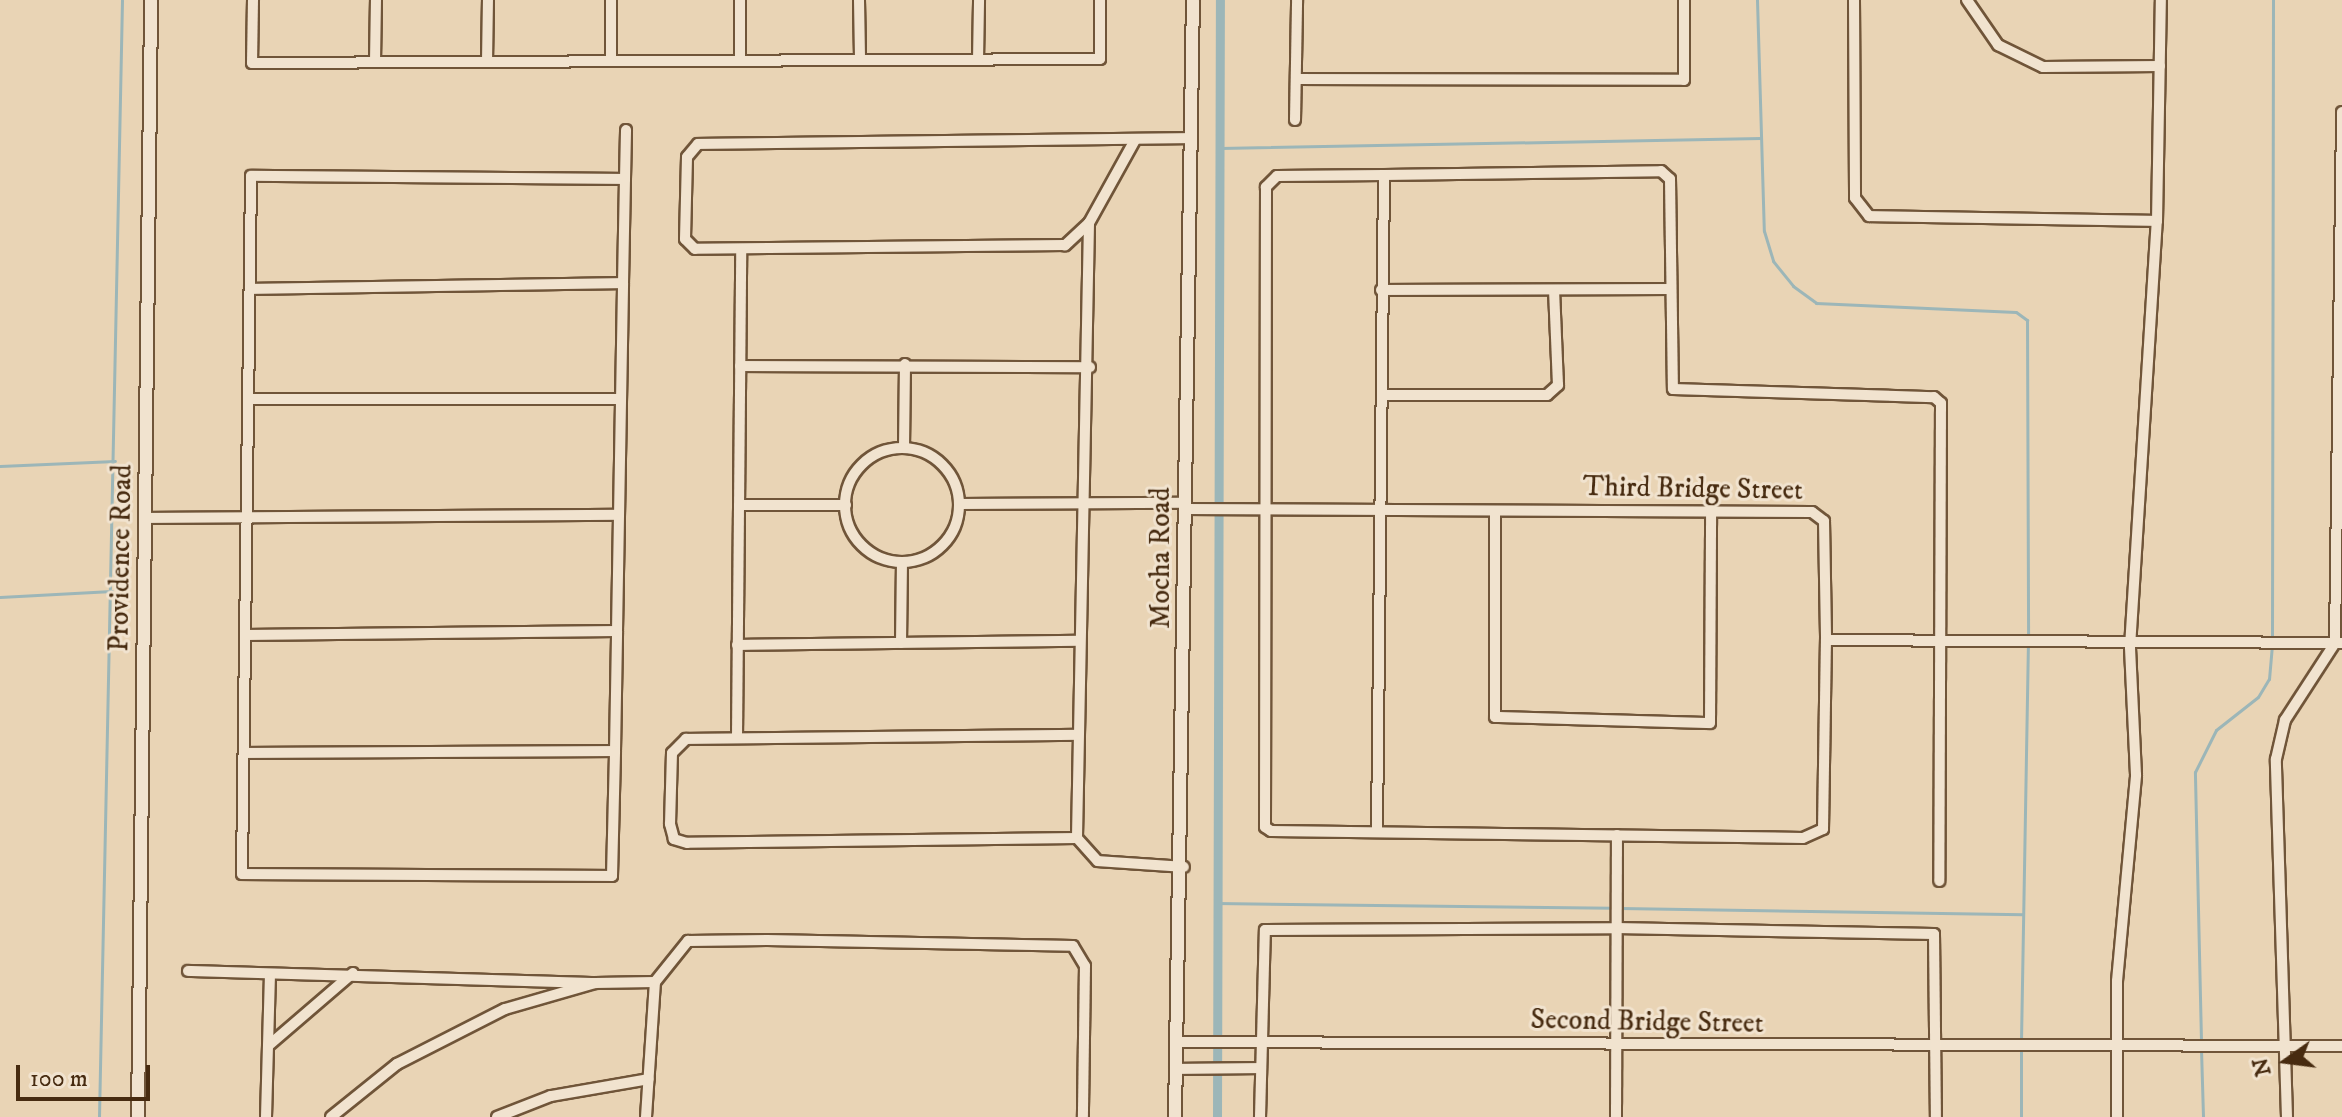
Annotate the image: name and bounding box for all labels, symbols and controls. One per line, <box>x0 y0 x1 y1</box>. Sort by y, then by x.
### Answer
street label: Providence Road <box>103 464 139 652</box>
street label: Third Bridge Street <box>1583 470 1803 508</box>
street label: Mocha Road <box>1144 487 1178 629</box>
street label: Second Bridge Street <box>1530 1003 1764 1041</box>
north arrow <box>2246 1021 2326 1101</box>
scale bar <box>20 1049 154 1099</box>
text: N <box>2247 1055 2278 1079</box>
text: 100 m <box>30 1064 88 1094</box>

